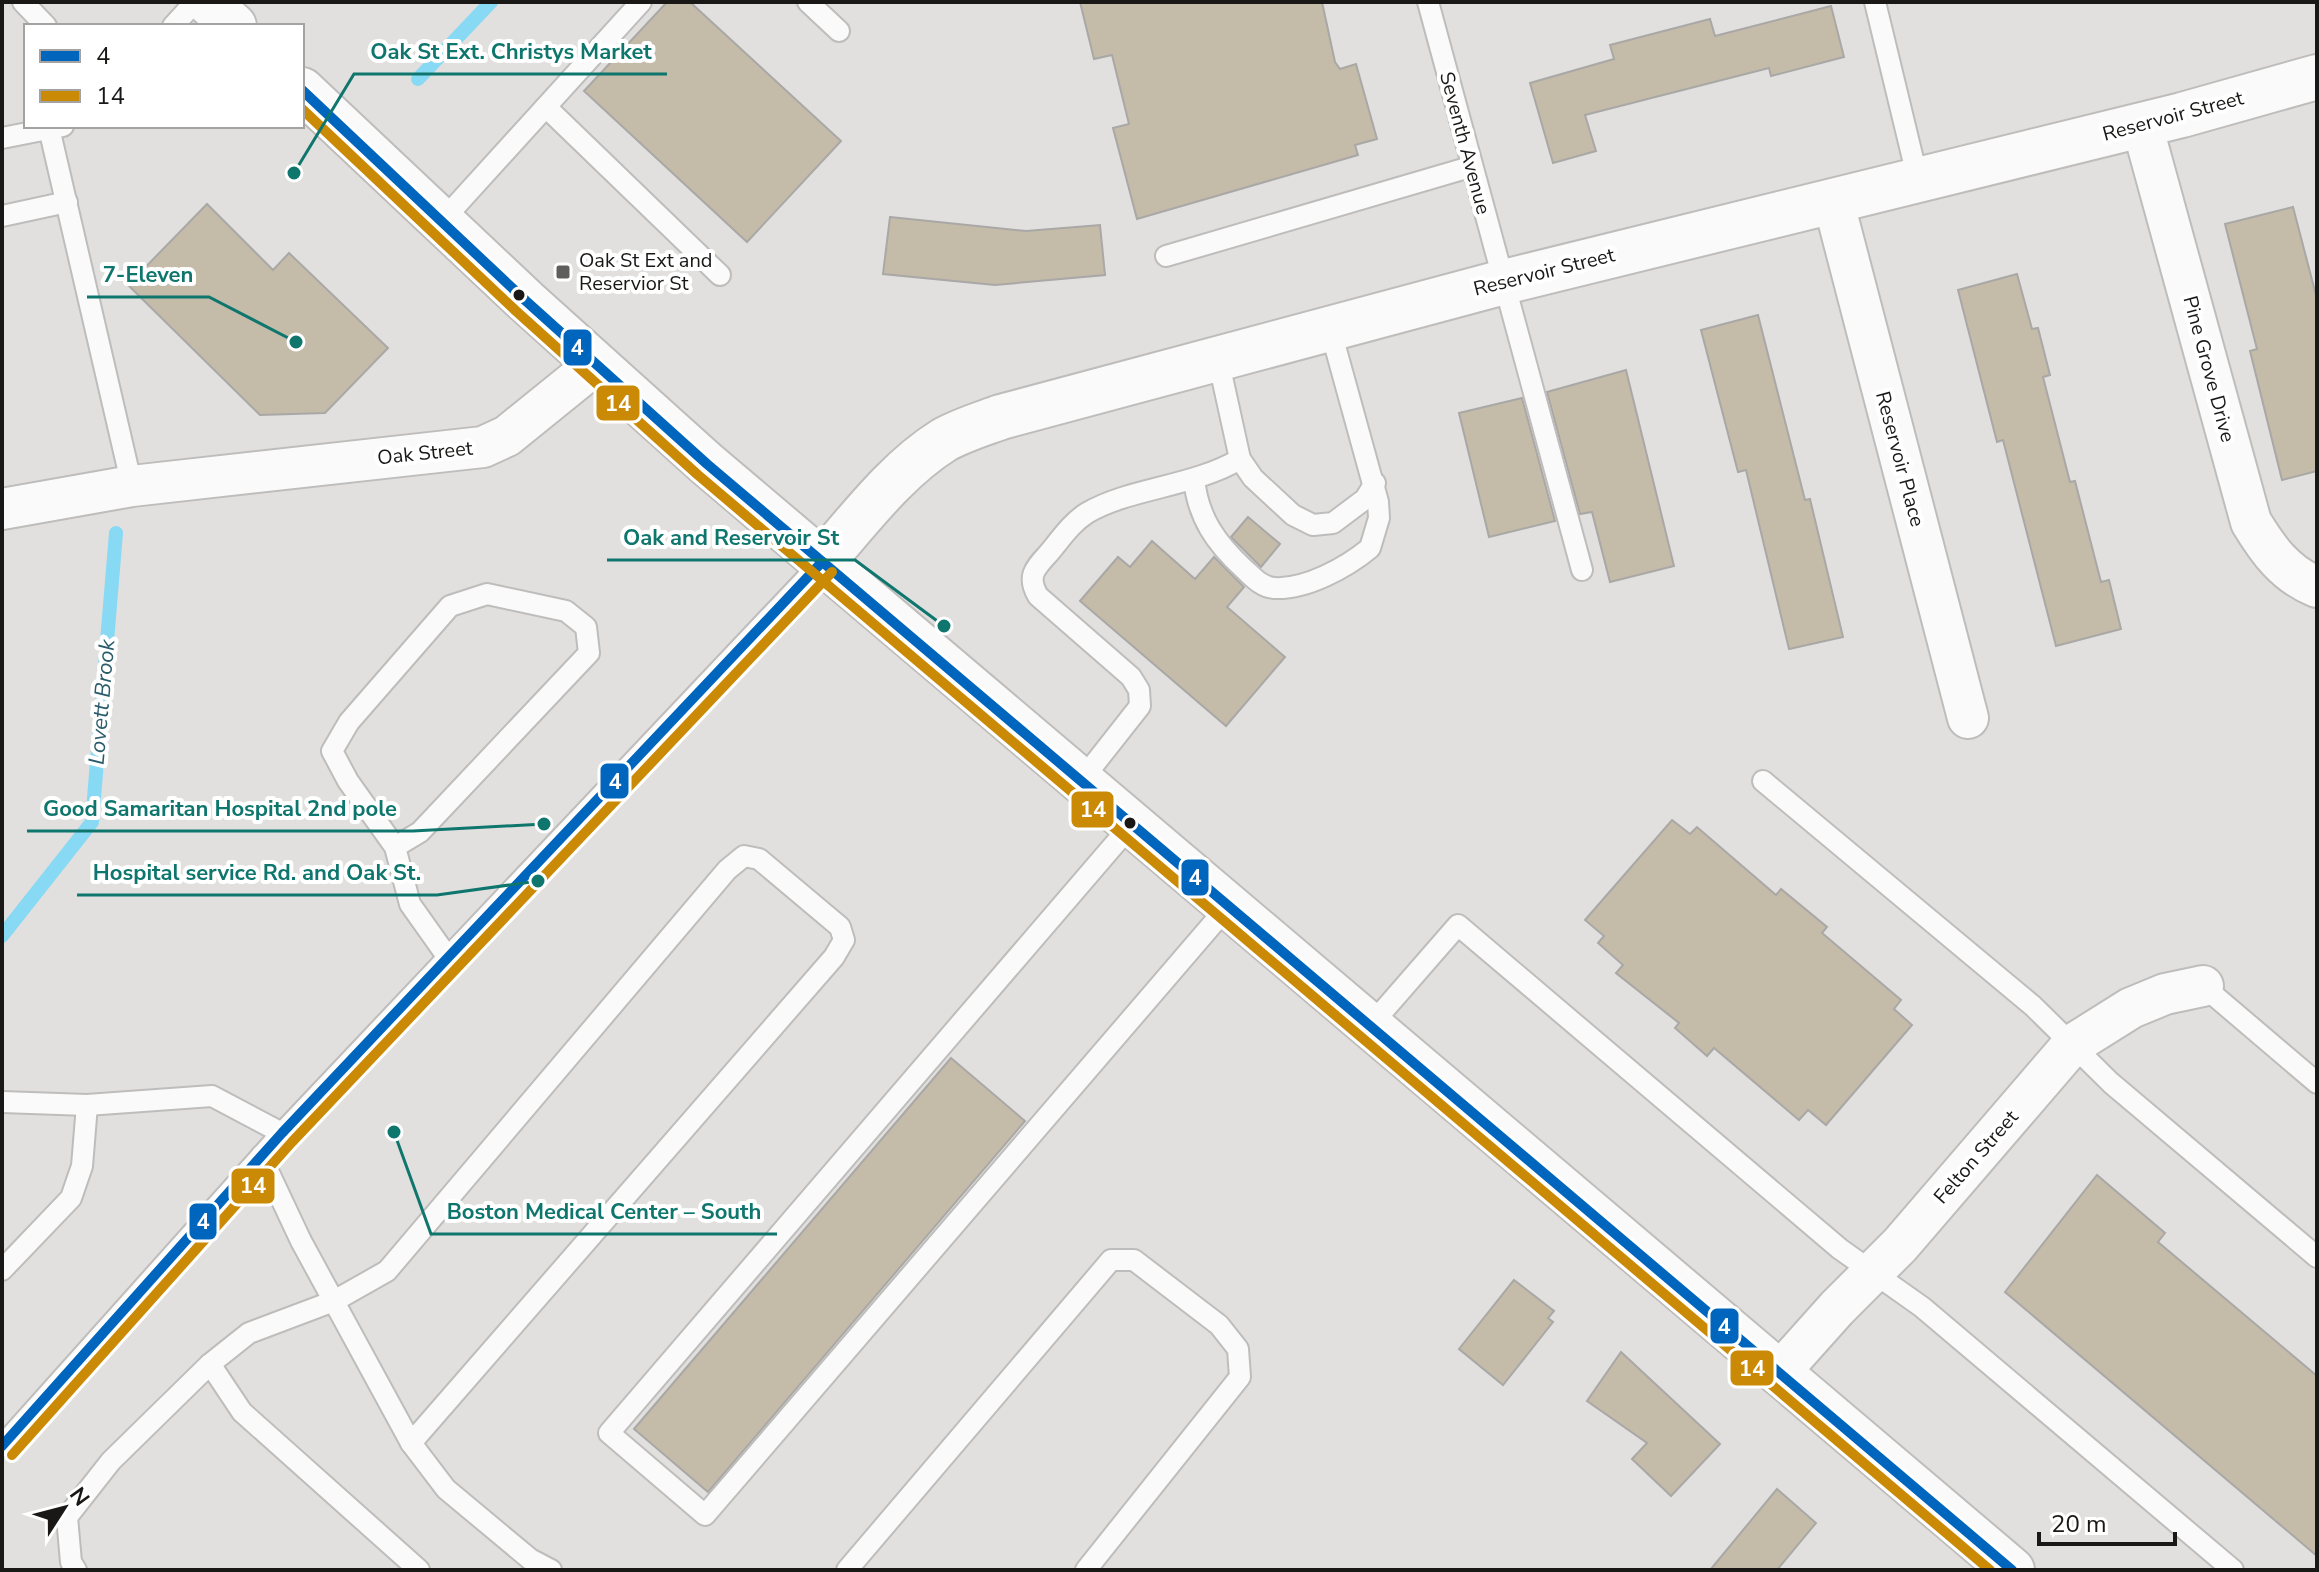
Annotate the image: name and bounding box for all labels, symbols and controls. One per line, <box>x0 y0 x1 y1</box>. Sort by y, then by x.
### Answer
legend <box>24 24 304 128</box>
callout: Oak St Ext. Christys Market <box>354 28 667 74</box>
text: Oak St Ext. Christys Market <box>370 37 652 67</box>
text: 4 <box>96 40 110 72</box>
street label: Seventh Avenue <box>1433 69 1497 217</box>
text: 14 <box>96 80 125 112</box>
street label: Reservoir Street <box>2100 84 2247 148</box>
street label: Reservoir Street <box>1471 241 1618 303</box>
place label: Oak St Ext and Reservior St <box>579 247 712 297</box>
callout: 7-Eleven <box>87 251 209 297</box>
text: 7-Eleven <box>103 260 193 290</box>
marker: Oak St Ext and Reservior St <box>554 263 572 281</box>
unlabelled marker <box>511 287 527 303</box>
street label: Pine Grove Drive <box>2177 293 2241 445</box>
line badge: 4 <box>562 328 593 367</box>
text: 4 <box>570 333 584 363</box>
line badge: 14 <box>595 384 641 422</box>
street label: Reservoir Place <box>1869 388 1931 530</box>
text: 14 <box>605 389 631 419</box>
street label: Oak Street <box>376 434 475 471</box>
callout: Oak and Reservoir St <box>607 514 855 560</box>
text: Oak and Reservoir St <box>623 523 840 553</box>
water label: Lovett Brook <box>82 637 123 766</box>
line badge: 4 <box>599 762 630 800</box>
text: 4 <box>608 767 622 797</box>
callout: Good Samaritan Hospital 2nd pole <box>27 785 413 831</box>
line badge: 14 <box>1070 790 1115 829</box>
text: Good Samaritan Hospital 2nd pole <box>43 794 397 824</box>
text: 14 <box>1080 795 1106 825</box>
unlabelled marker <box>1122 815 1138 831</box>
callout: Hospital service Rd. and Oak St. <box>77 849 437 895</box>
text: Hospital service Rd. and Oak St. <box>93 858 421 888</box>
line badge: 4 <box>1180 858 1210 897</box>
text: 4 <box>1188 863 1202 893</box>
street label: Felton Street <box>1928 1104 2025 1210</box>
line badge: 14 <box>230 1167 276 1205</box>
text: 14 <box>240 1171 266 1201</box>
callout: Boston Medical Center – South <box>431 1188 777 1234</box>
text: Boston Medical Center – South <box>447 1197 761 1227</box>
line badge: 4 <box>188 1202 218 1241</box>
text: 4 <box>196 1207 210 1237</box>
line badge: 4 <box>1709 1307 1740 1345</box>
text: 4 <box>1717 1312 1731 1342</box>
line badge: 14 <box>1729 1349 1775 1387</box>
text: 14 <box>1739 1354 1765 1384</box>
north arrow <box>24 1468 104 1548</box>
text: N <box>62 1481 96 1512</box>
scale bar <box>2039 1496 2175 1546</box>
text: 20 m <box>2051 1508 2107 1540</box>

